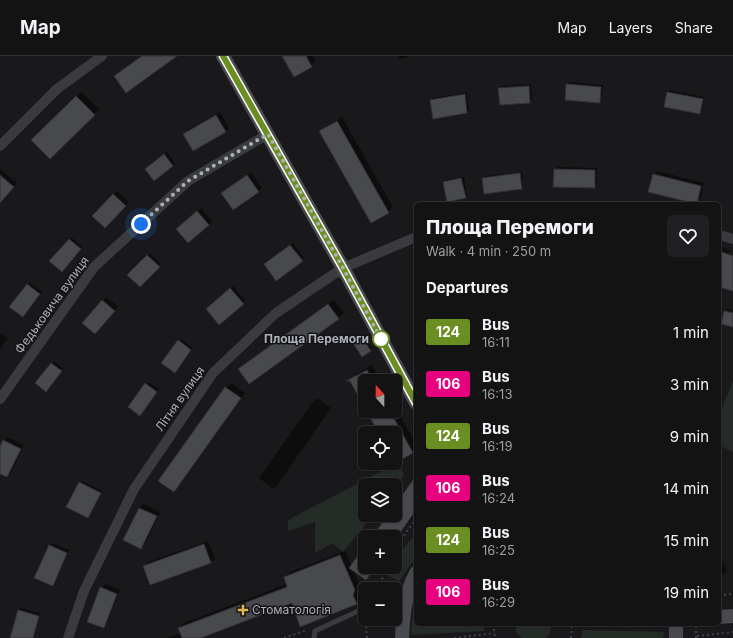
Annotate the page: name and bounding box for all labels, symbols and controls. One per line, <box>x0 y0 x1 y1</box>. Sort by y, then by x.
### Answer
text: Map <box>20 16 61 39</box>
text: Map <box>558 19 587 36</box>
text: Layers <box>609 19 653 36</box>
text: Share <box>675 19 713 36</box>
your location <box>131 214 151 234</box>
button: heart <box>667 215 709 257</box>
text: Площа Перемоги <box>426 216 594 239</box>
text: Walk · 4 min · 250 m <box>426 243 551 259</box>
street label: Федьковича вулиця <box>11 253 92 356</box>
text: Departures <box>426 278 508 297</box>
text: Bus <box>482 315 510 334</box>
text: 124 <box>436 323 460 340</box>
text: 1 min <box>673 323 709 342</box>
marker: Площа Перемоги <box>372 330 390 348</box>
place label: Площа Перемоги <box>264 331 369 346</box>
text: 16:11 <box>482 334 510 350</box>
street label: Літня вулиця <box>152 363 207 434</box>
text: Bus <box>482 367 510 386</box>
north arrow <box>358 374 402 418</box>
map controls <box>358 374 402 626</box>
text: 106 <box>436 375 460 392</box>
text: 3 min <box>670 375 709 394</box>
text: 16:13 <box>482 386 512 402</box>
text: Bus <box>482 419 510 438</box>
button: locate <box>358 426 402 470</box>
text: 124 <box>436 427 460 444</box>
text: 9 min <box>670 427 709 446</box>
text: 16:19 <box>482 438 512 454</box>
text: Bus <box>482 471 510 490</box>
button: layers <box>358 478 402 522</box>
text: 106 <box>436 479 460 496</box>
text: 14 min <box>663 479 709 498</box>
text: 16:24 <box>482 490 515 506</box>
text: Bus <box>482 523 510 542</box>
button: + <box>358 530 402 574</box>
text: 124 <box>436 531 460 548</box>
text: 15 min <box>664 531 709 550</box>
text: 16:25 <box>482 542 515 558</box>
text: Bus <box>482 575 510 594</box>
button: − <box>358 582 402 626</box>
text: 106 <box>436 583 460 600</box>
text: 19 min <box>664 583 709 602</box>
text: 16:29 <box>482 594 515 610</box>
place label: Стоматологія <box>252 602 331 617</box>
marker: Стоматологія <box>237 604 249 616</box>

